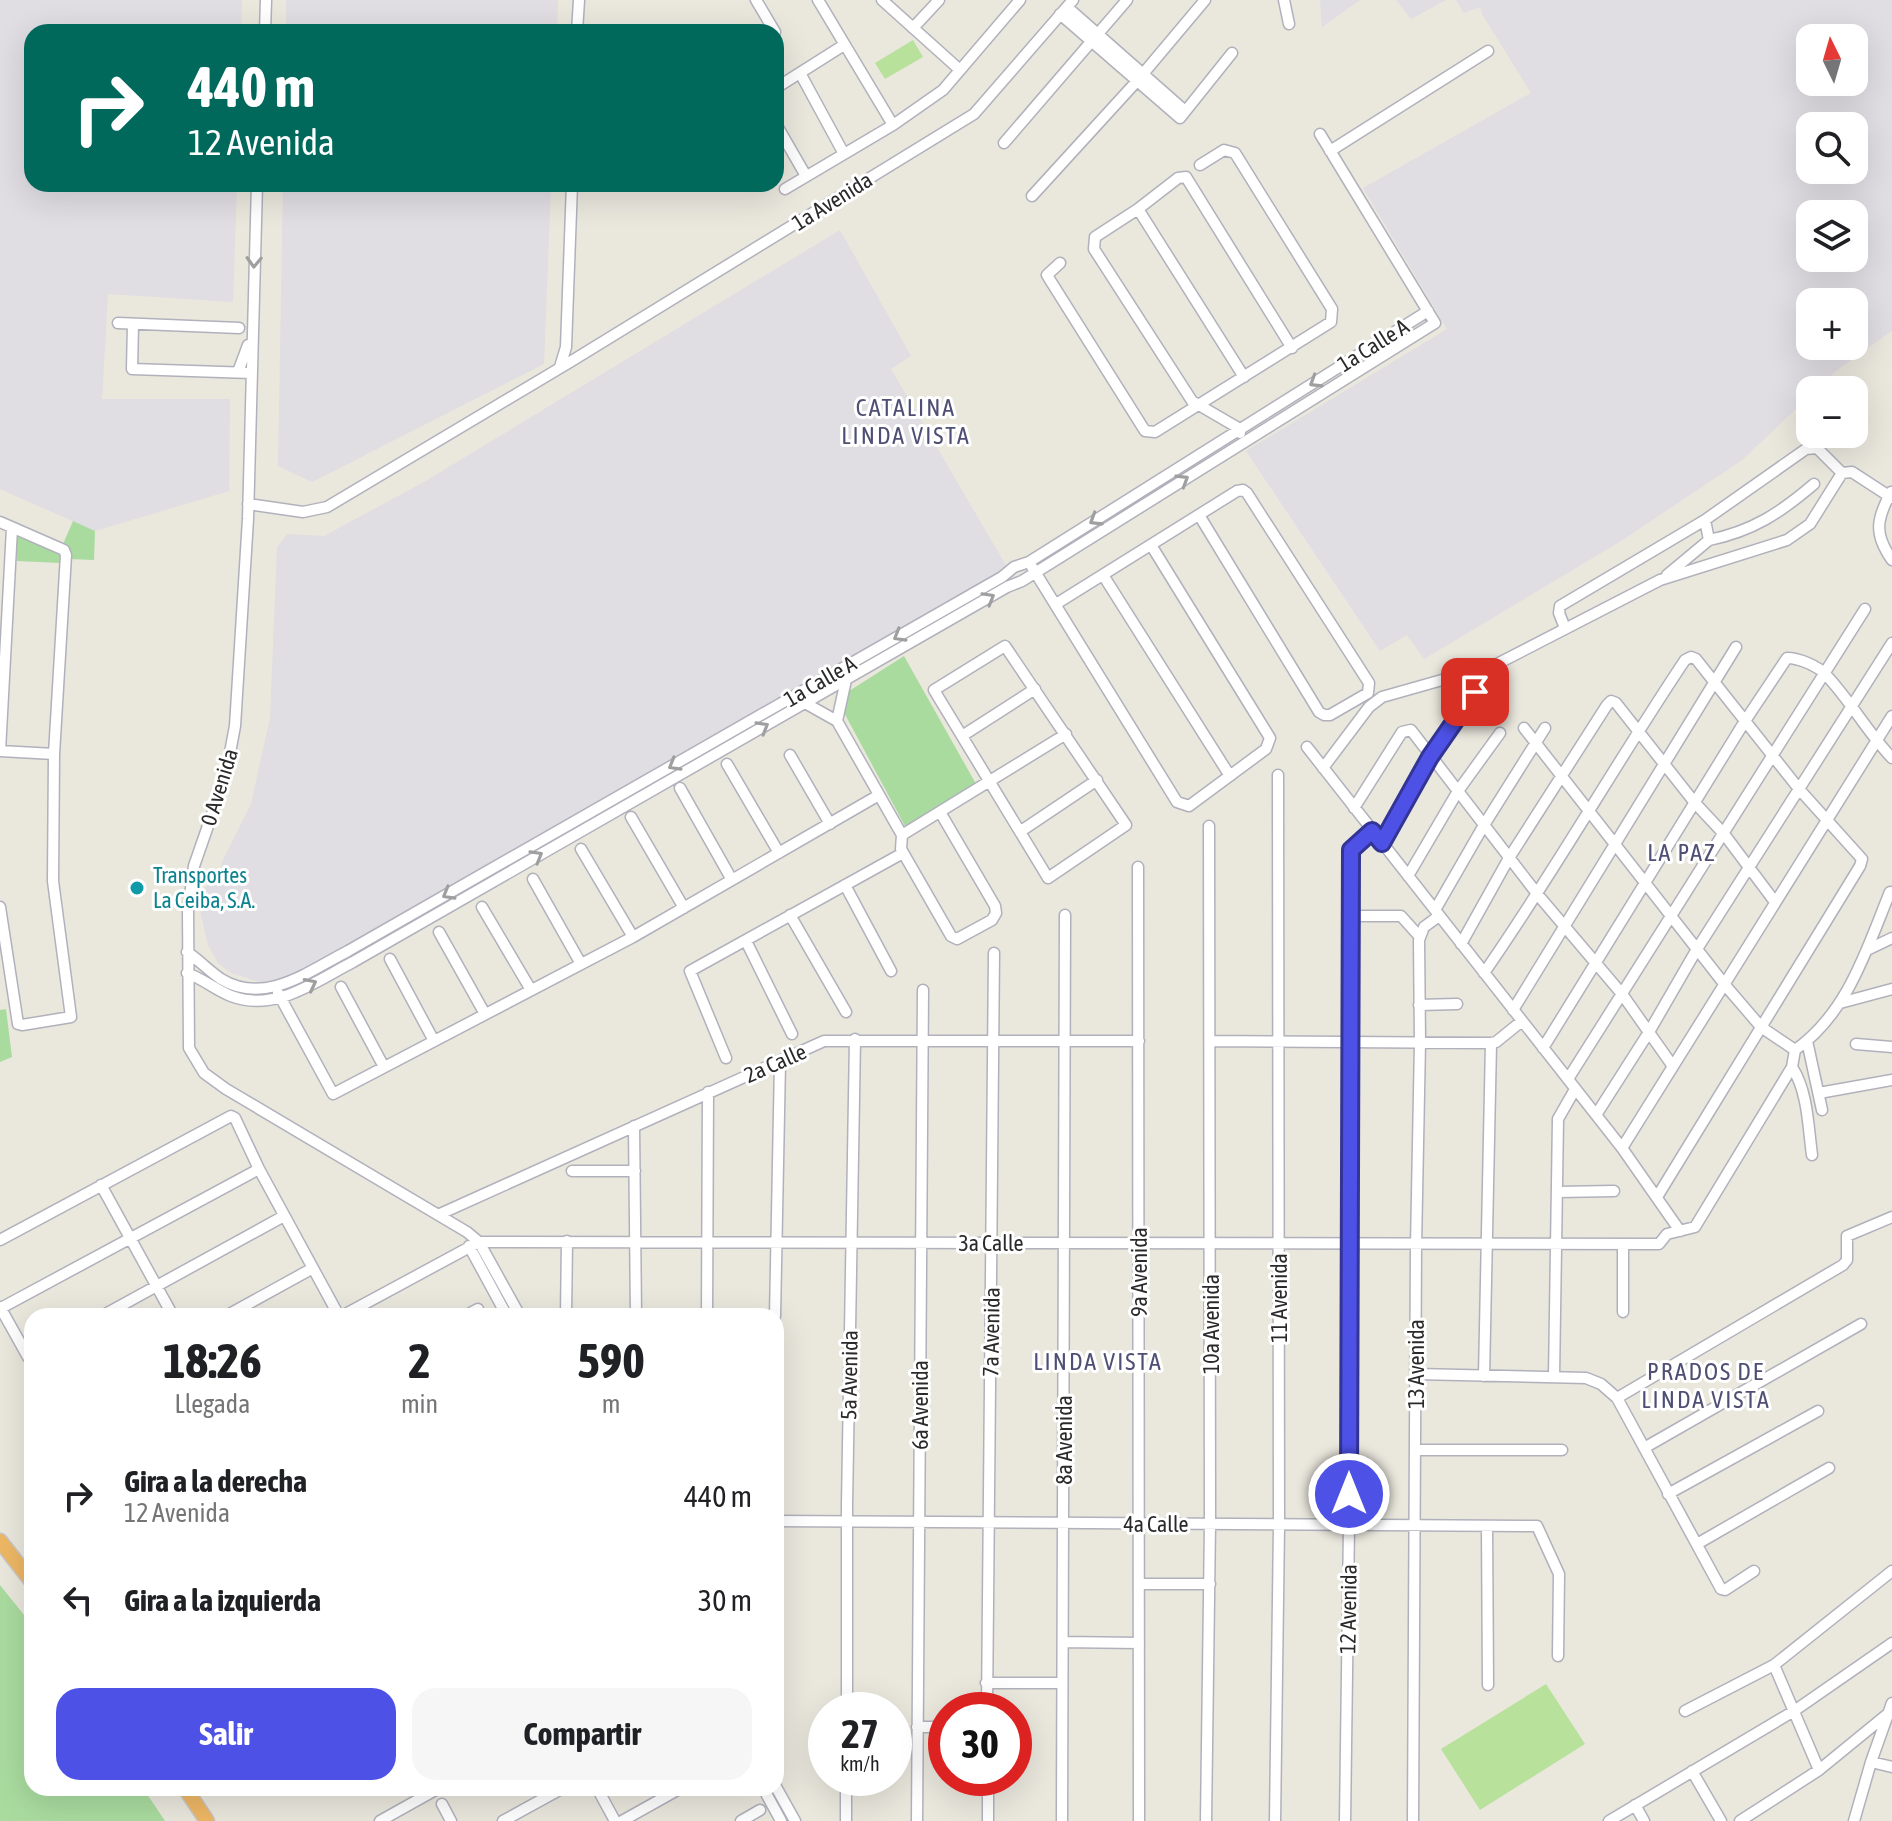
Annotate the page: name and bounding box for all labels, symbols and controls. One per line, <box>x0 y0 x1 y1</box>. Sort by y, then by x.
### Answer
north arrow <box>1796 24 1868 96</box>
map controls <box>1796 24 1868 448</box>
text: 440 m <box>188 55 315 119</box>
icon: right <box>56 56 160 160</box>
button: search <box>1796 112 1868 184</box>
text: 12 Avenida <box>188 121 335 163</box>
street label: 1a Avenida <box>787 166 877 236</box>
button: layers <box>1796 200 1868 272</box>
one-way arrow <box>245 256 263 269</box>
button: + <box>1796 288 1868 360</box>
street label: 1a Calle A <box>1333 313 1414 377</box>
one-way arrow <box>1309 373 1323 388</box>
button: − <box>1796 376 1868 448</box>
district label: CATALINA LINDA VISTA <box>841 394 971 449</box>
one-way arrow <box>1174 474 1189 489</box>
one-way arrow <box>1089 511 1104 526</box>
one-way arrow <box>980 592 994 608</box>
one-way arrow <box>893 626 908 642</box>
street label: 1a Calle A <box>779 650 861 712</box>
pin <box>1441 658 1509 726</box>
icon: arrive <box>1453 670 1497 714</box>
one-way arrow <box>754 721 769 737</box>
street label: 0 Avenida <box>195 745 243 829</box>
one-way arrow <box>668 755 683 771</box>
district label: LA PAZ <box>1647 839 1717 866</box>
one-way arrow <box>529 851 544 866</box>
place label: Transportes La Ceiba, S.A. <box>153 862 255 913</box>
marker: Transportes La Ceiba, S.A. <box>128 879 146 897</box>
one-way arrow <box>442 884 457 900</box>
one-way arrow <box>302 978 317 993</box>
street label: 2a Calle <box>740 1038 810 1088</box>
street label: 9a Avenida <box>1126 1227 1152 1317</box>
street label: 3a Calle <box>958 1230 1024 1256</box>
street label: 11 Avenida <box>1266 1253 1292 1343</box>
street label: 10a Avenida <box>1198 1274 1224 1374</box>
street label: 7a Avenida <box>977 1287 1005 1377</box>
street label: 13 Avenida <box>1403 1319 1429 1409</box>
street label: 5a Avenida <box>835 1330 863 1420</box>
text: 18:26 <box>163 1333 262 1388</box>
text: 2 <box>408 1333 431 1388</box>
text: 590 <box>577 1333 645 1388</box>
district label: LINDA VISTA <box>1033 1348 1163 1375</box>
district label: PRADOS DE LINDA VISTA <box>1641 1358 1771 1413</box>
street label: 6a Avenida <box>907 1360 933 1450</box>
text: Llegada <box>175 1389 250 1419</box>
text: min <box>401 1389 438 1419</box>
text: m <box>602 1389 620 1419</box>
street label: 8a Avenida <box>1051 1395 1077 1485</box>
position arrow <box>1307 1452 1391 1536</box>
text: Gira a la derecha <box>124 1464 307 1498</box>
icon: right <box>56 1474 100 1518</box>
text: 440 m <box>684 1479 752 1513</box>
text: 12 Avenida <box>124 1498 230 1528</box>
street label: 4a Calle <box>1123 1511 1189 1537</box>
street label: 12 Avenida <box>1334 1564 1362 1654</box>
icon: left <box>56 1578 100 1622</box>
text: Gira a la izquierda <box>124 1583 321 1617</box>
text: 30 m <box>698 1583 752 1617</box>
button: Salir <box>56 1688 396 1780</box>
button: Compartir <box>412 1688 752 1780</box>
speed limit sign: 30 <box>928 1692 1032 1796</box>
text: 27 <box>841 1711 879 1756</box>
text: km/h <box>840 1752 880 1775</box>

